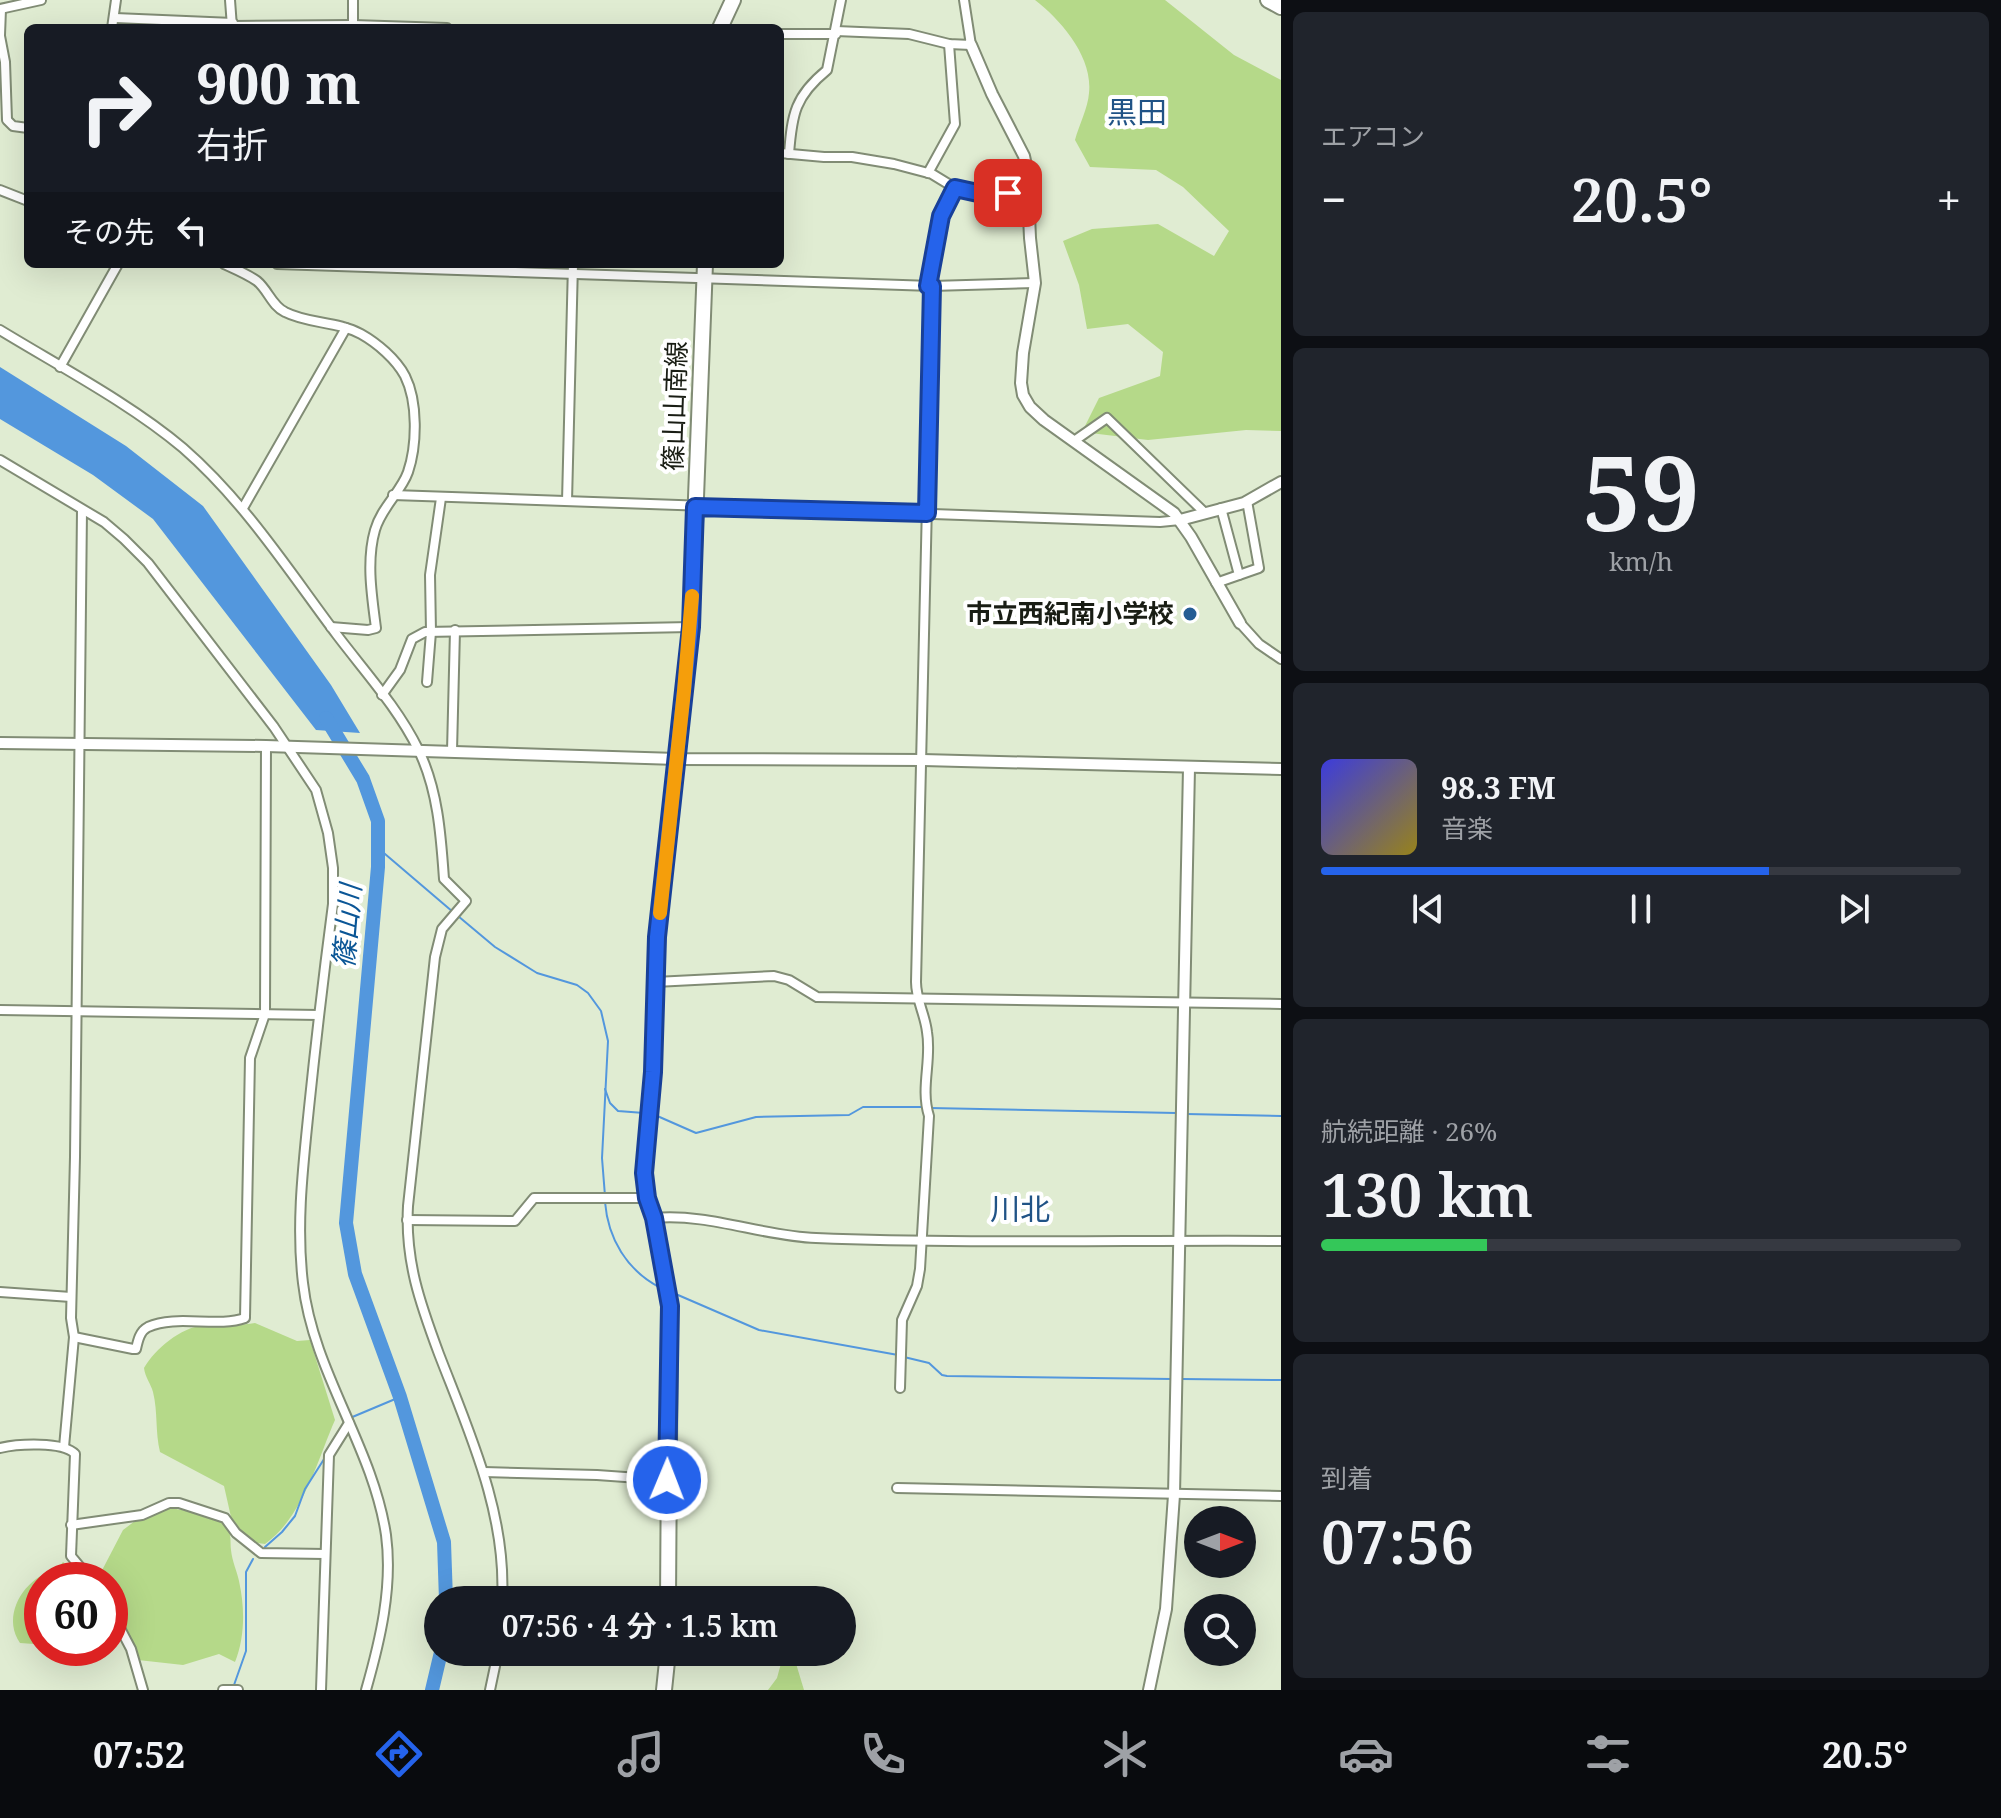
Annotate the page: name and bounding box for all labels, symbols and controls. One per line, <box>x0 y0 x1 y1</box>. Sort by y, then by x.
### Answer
text: 900 m <box>196 44 361 120</box>
icon: right <box>64 56 168 160</box>
district label: 黒田 <box>1107 91 1167 132</box>
text: エアコン <box>1321 118 1425 154</box>
text: 右折 <box>196 120 268 169</box>
text: 20.5° <box>1570 158 1712 240</box>
pin <box>974 159 1042 227</box>
text: − <box>1321 169 1346 229</box>
text: + <box>1936 169 1961 229</box>
icon: arrive <box>986 171 1030 215</box>
icon: left <box>170 208 214 252</box>
text: その先 <box>64 211 154 252</box>
street label: 篠山山南線 <box>654 340 694 472</box>
text: 59 <box>1582 420 1700 561</box>
text: km/h <box>1609 543 1673 579</box>
place label: 市立西紀南小学校 <box>966 595 1174 631</box>
marker: 市立西紀南小学校 <box>1181 605 1199 623</box>
text: 98.3 FM <box>1441 767 1556 808</box>
text: 音楽 <box>1441 810 1493 846</box>
water label: 篠山川 <box>323 879 369 969</box>
icon: previous <box>1406 887 1450 931</box>
icon: pause <box>1619 887 1663 931</box>
icon: next <box>1832 887 1876 931</box>
text: 航続距離 · 26% <box>1321 1113 1497 1149</box>
text: 130 km <box>1321 1153 1533 1235</box>
district label: 川北 <box>990 1188 1050 1229</box>
position arrow <box>625 1438 709 1522</box>
text: 到着 <box>1321 1460 1373 1496</box>
text: 07:56 <box>1321 1500 1474 1582</box>
north arrow <box>1184 1506 1256 1578</box>
map controls <box>1184 1506 1256 1666</box>
speed limit sign: 60 <box>24 1562 128 1666</box>
button: search <box>1184 1594 1256 1666</box>
text: 07:56 · 4 分 · 1.5 km <box>502 1605 778 1646</box>
icon: directions <box>371 1726 427 1782</box>
icon: music <box>613 1726 669 1782</box>
icon: phone <box>855 1726 911 1782</box>
icon: climate <box>1097 1726 1153 1782</box>
icon: car <box>1338 1726 1394 1782</box>
icon: filters <box>1580 1726 1636 1782</box>
text: 07:52 <box>93 1730 185 1779</box>
text: 20.5° <box>1822 1730 1908 1779</box>

